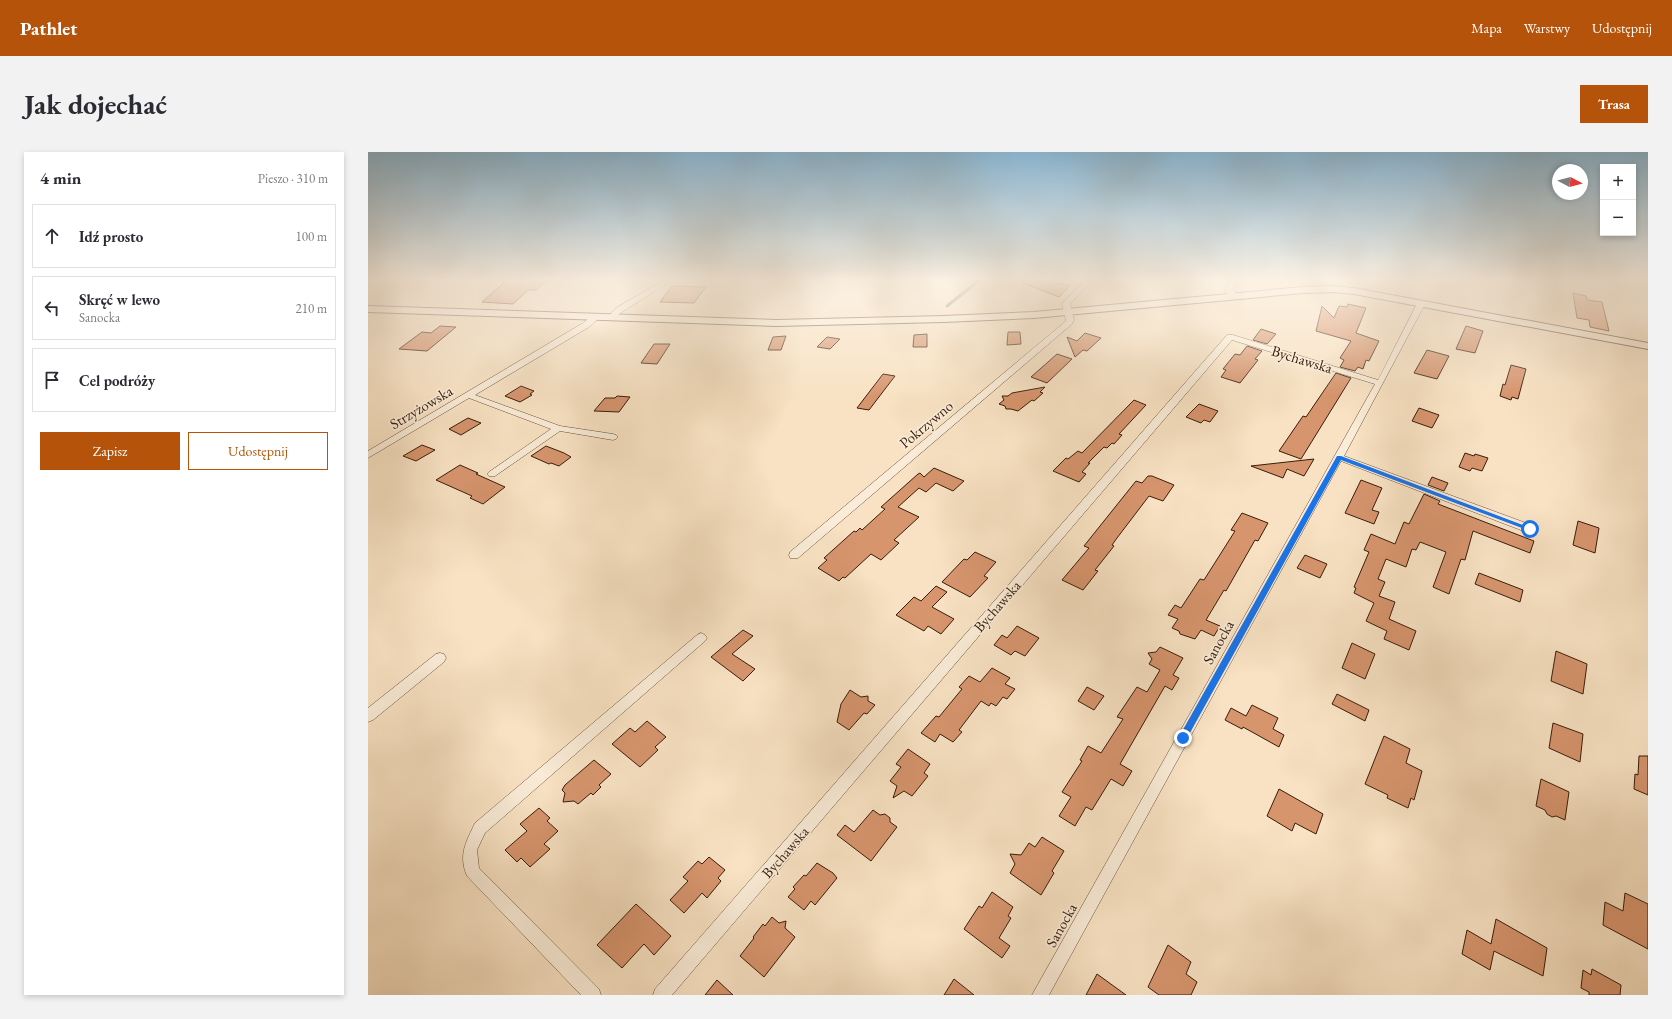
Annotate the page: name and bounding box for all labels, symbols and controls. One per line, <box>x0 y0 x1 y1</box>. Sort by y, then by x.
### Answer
text: Pathlet <box>20 16 77 41</box>
text: Mapa <box>1471 19 1502 37</box>
text: Warstwy <box>1524 19 1570 37</box>
text: Udostępnij <box>1592 19 1652 37</box>
button: Trasa <box>1580 85 1648 123</box>
text: Jak dojechać <box>24 86 167 122</box>
north arrow <box>1552 164 1588 200</box>
map controls <box>1600 164 1636 236</box>
button: + <box>1600 164 1636 200</box>
text: 4 min <box>40 167 81 189</box>
text: Pieszo · 310 m <box>258 170 328 187</box>
button: − <box>1600 200 1636 236</box>
icon: ahead <box>41 225 63 247</box>
text: Idź prosto <box>79 227 143 246</box>
text: 100 m <box>296 228 327 245</box>
text: Skręć w lewo <box>79 290 160 309</box>
icon: left <box>41 297 63 319</box>
text: 210 m <box>296 300 327 317</box>
text: Sanocka <box>79 309 120 326</box>
street label: Bychawska <box>1269 341 1335 377</box>
icon: arrive <box>41 369 63 391</box>
text: Cel podróży <box>79 371 155 390</box>
street label: Strzyżowska <box>386 381 456 433</box>
street label: Pokrzywno <box>895 396 957 452</box>
button: Zapisz <box>40 432 180 470</box>
button: Udostępnij <box>188 432 328 470</box>
route start <box>1521 520 1539 538</box>
street label: Bychawska <box>969 576 1025 636</box>
street label: Sanocka <box>1198 617 1238 667</box>
route end <box>1174 729 1192 747</box>
street label: Bychawska <box>757 822 813 882</box>
street label: Sanocka <box>1041 900 1081 950</box>

